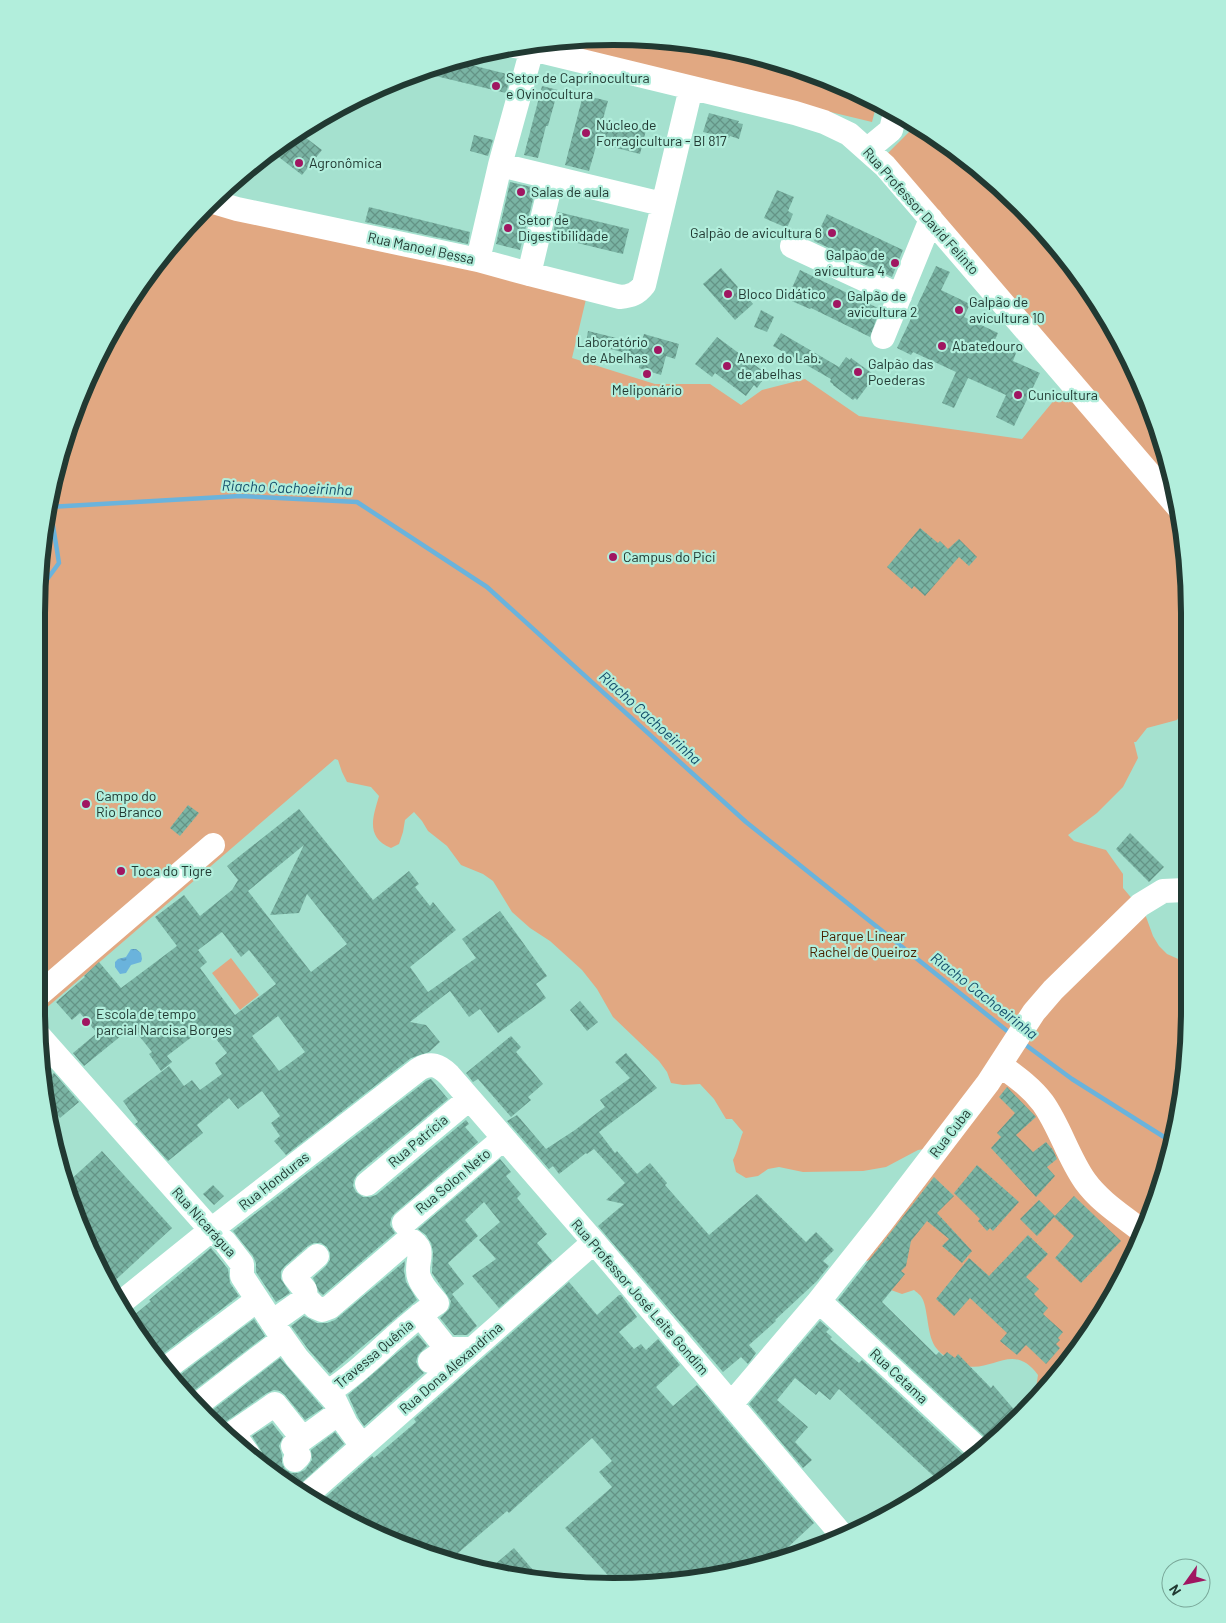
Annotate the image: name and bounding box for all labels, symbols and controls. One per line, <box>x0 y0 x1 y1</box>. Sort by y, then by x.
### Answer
place label: Setor de Caprinocultura e Ovinocultura <box>506 69 650 102</box>
marker: Setor de Caprinocultura e Ovinocultura <box>490 80 502 92</box>
place label: Núcleo de Forragicultura - Bl 817 <box>596 116 727 149</box>
marker: Núcleo de Forragicultura - Bl 817 <box>580 127 592 139</box>
street label: Rua Professor David Felinto <box>860 144 983 278</box>
place label: Agronômica <box>309 154 382 171</box>
marker: Agronômica <box>293 157 305 169</box>
place label: Salas de aula <box>531 183 609 200</box>
marker: Salas de aula <box>515 186 527 198</box>
place label: Setor de Digestibilidade <box>518 211 608 244</box>
marker: Setor de Digestibilidade <box>502 222 514 234</box>
place label: Galpão de avicultura 6 <box>690 224 822 241</box>
marker: Galpão de avicultura 6 <box>826 227 838 239</box>
street label: Rua Manoel Bessa <box>366 228 476 267</box>
place label: Galpão de avicultura 4 <box>814 246 885 279</box>
marker: Galpão de avicultura 4 <box>889 257 901 269</box>
place label: Bloco Didático <box>738 285 826 302</box>
place label: Galpão de avicultura 2 <box>847 287 917 320</box>
marker: Bloco Didático <box>722 288 734 300</box>
place label: Galpão de avicultura 10 <box>969 293 1045 326</box>
marker: Galpão de avicultura 2 <box>831 298 843 310</box>
marker: Galpão de avicultura 10 <box>953 304 965 316</box>
place label: Laboratório de Abelhas <box>577 333 648 366</box>
place label: Abatedouro <box>952 337 1023 354</box>
marker: Abatedouro <box>936 340 948 352</box>
marker: Laboratório de Abelhas <box>652 344 664 356</box>
place label: Anexo do Lab. de abelhas <box>737 349 821 382</box>
place label: Galpão das Poederas <box>868 355 934 388</box>
marker: Anexo do Lab. de abelhas <box>721 360 733 372</box>
marker: Galpão das Poederas <box>852 366 864 378</box>
marker: Meliponário <box>641 368 653 380</box>
place label: Meliponário <box>612 381 682 398</box>
place label: Cunicultura <box>1028 386 1098 403</box>
marker: Cunicultura <box>1012 389 1024 401</box>
water label: Riacho Cachoeirinha <box>221 476 353 498</box>
place label: Campus do Pici <box>623 548 716 565</box>
marker: Campus do Pici <box>607 551 619 563</box>
water label: Riacho Cachoeirinha <box>596 667 705 768</box>
place label: Campo do Rio Branco <box>96 787 162 820</box>
marker: Campo do Rio Branco <box>80 798 92 810</box>
place label: Toca do Tigre <box>131 862 212 879</box>
marker: Toca do Tigre <box>115 865 127 877</box>
park label: Parque Linear Rachel de Queiroz <box>809 927 917 960</box>
water label: Riacho Cachoeirinha <box>928 948 1042 1043</box>
place label: Escola de tempo parcial Narcisa Borges <box>96 1005 232 1038</box>
marker: Escola de tempo parcial Narcisa Borges <box>80 1016 92 1028</box>
street label: Rua Cuba <box>925 1105 974 1160</box>
street label: Rua Patrícia <box>384 1111 451 1170</box>
street label: Rua Solon Neto <box>412 1144 494 1217</box>
street label: Rua Honduras <box>235 1148 312 1213</box>
street label: Rua Nicarágua <box>169 1183 240 1260</box>
street label: Rua Professor José Leite Gondim <box>568 1215 713 1378</box>
street label: Travessa Quênia <box>331 1316 417 1392</box>
street label: Rua Dona Alexandrina <box>396 1318 506 1417</box>
street label: Rua Cetama <box>867 1345 932 1407</box>
north arrow <box>1161 1558 1211 1608</box>
text: N <box>1165 1582 1184 1599</box>

